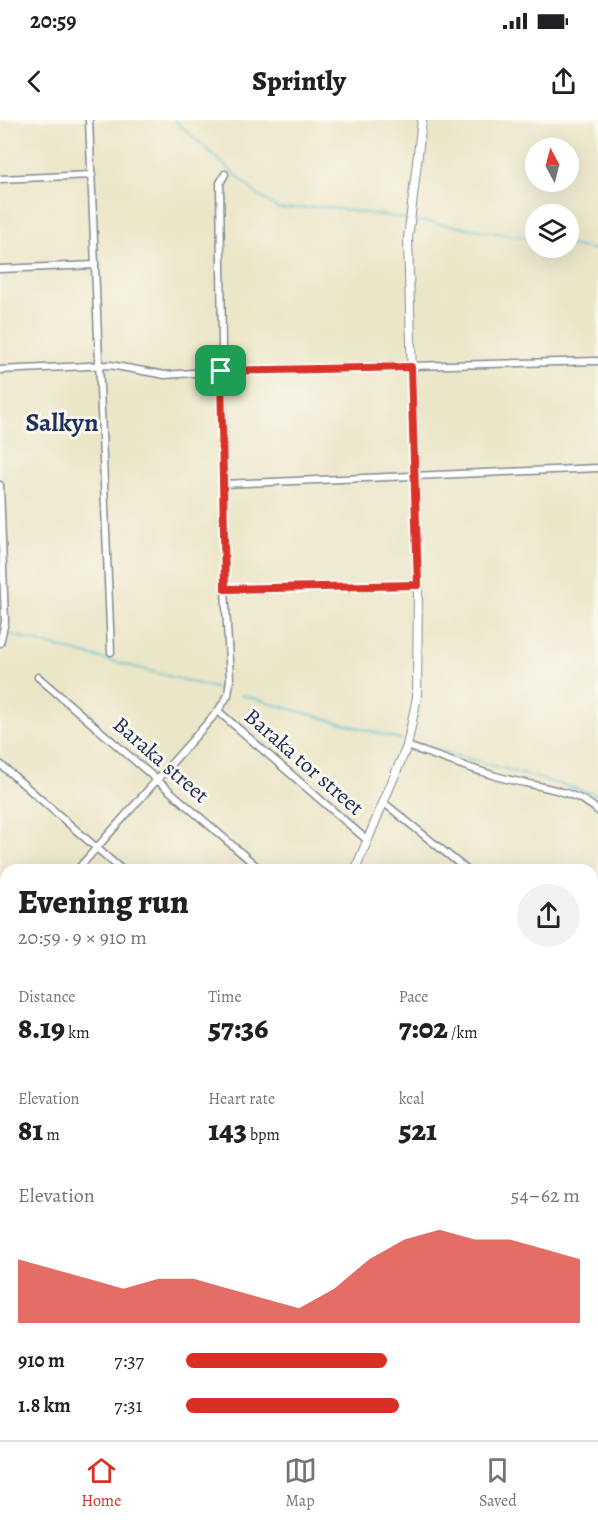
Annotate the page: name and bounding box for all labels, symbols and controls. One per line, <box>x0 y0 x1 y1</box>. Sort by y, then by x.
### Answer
text: 20:59 <box>30 6 77 36</box>
text: Sprintly <box>252 63 346 99</box>
icon: back <box>18 65 51 98</box>
icon: share <box>547 65 580 98</box>
north arrow <box>525 138 579 192</box>
map controls <box>525 138 579 258</box>
button: layers <box>525 204 579 258</box>
pin <box>195 345 246 396</box>
icon: arrive <box>204 354 237 387</box>
district label: Salkyn <box>25 405 99 440</box>
street label: Baraka tor street <box>238 702 370 822</box>
street label: Baraka street <box>107 710 215 810</box>
text: Evening run <box>18 879 189 924</box>
button: share <box>517 884 580 947</box>
text: 20:59 · 9 × 910 m <box>18 924 147 951</box>
text: Distance <box>18 986 75 1008</box>
text: Time <box>208 986 242 1008</box>
text: Pace <box>399 986 428 1008</box>
text: 8.19 <box>18 1008 65 1048</box>
text: 57:36 <box>208 1008 268 1048</box>
text: 7:02 <box>399 1008 448 1048</box>
text: km <box>65 1022 90 1044</box>
text: /km <box>448 1022 478 1044</box>
text: Elevation <box>18 1088 79 1110</box>
text: Heart rate <box>208 1088 275 1110</box>
text: kcal <box>399 1088 424 1110</box>
text: 81 <box>18 1110 43 1150</box>
text: 143 <box>208 1110 247 1150</box>
text: 521 <box>399 1110 437 1150</box>
text: m <box>43 1124 60 1146</box>
text: bpm <box>247 1124 280 1146</box>
text: Elevation <box>18 1182 95 1209</box>
text: 54–62 m <box>511 1182 580 1209</box>
text: 910 m <box>18 1347 65 1374</box>
text: 7:37 <box>114 1347 144 1374</box>
text: 1.8 km <box>18 1392 71 1419</box>
text: 7:31 <box>114 1392 142 1419</box>
tab: Home <box>81 1454 121 1512</box>
tab: Map <box>284 1454 317 1512</box>
tab: Saved <box>479 1454 517 1512</box>

